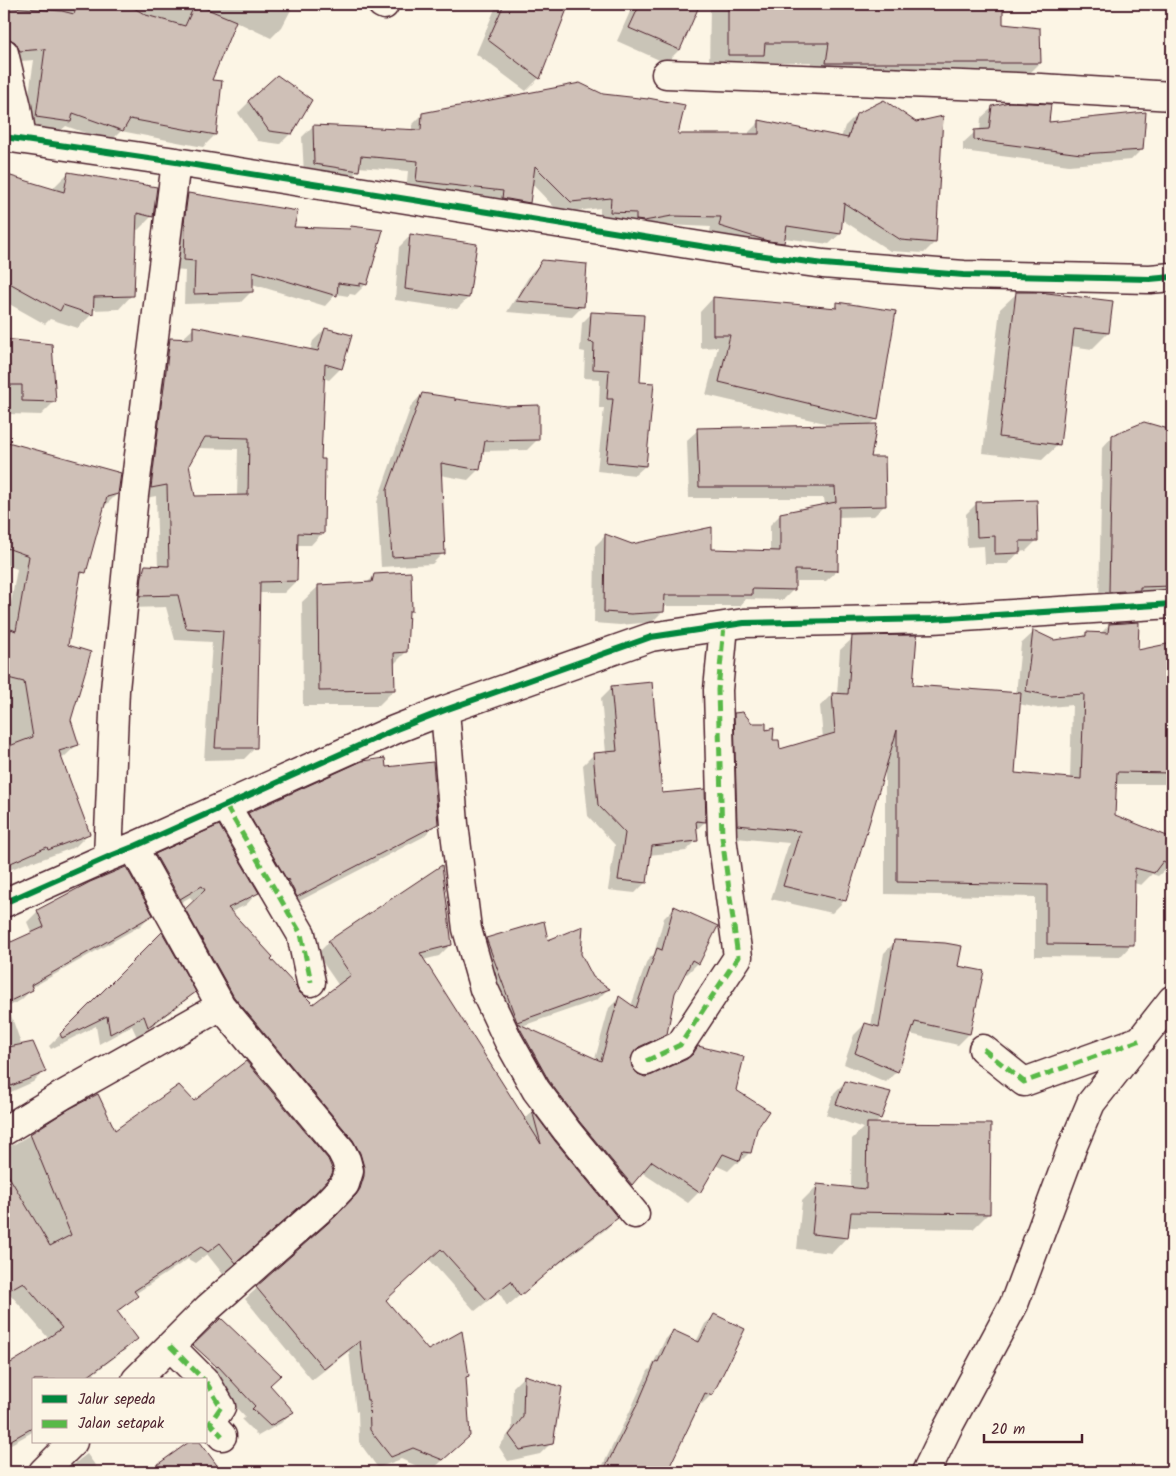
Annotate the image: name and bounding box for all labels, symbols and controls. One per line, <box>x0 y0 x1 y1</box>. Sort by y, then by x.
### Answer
legend <box>32 1378 208 1444</box>
text: Jalur sepeda <box>78 1388 156 1412</box>
scale bar <box>984 1411 1081 1443</box>
text: Jalan setapak <box>78 1412 165 1436</box>
text: 20 m <box>991 1418 1025 1442</box>

